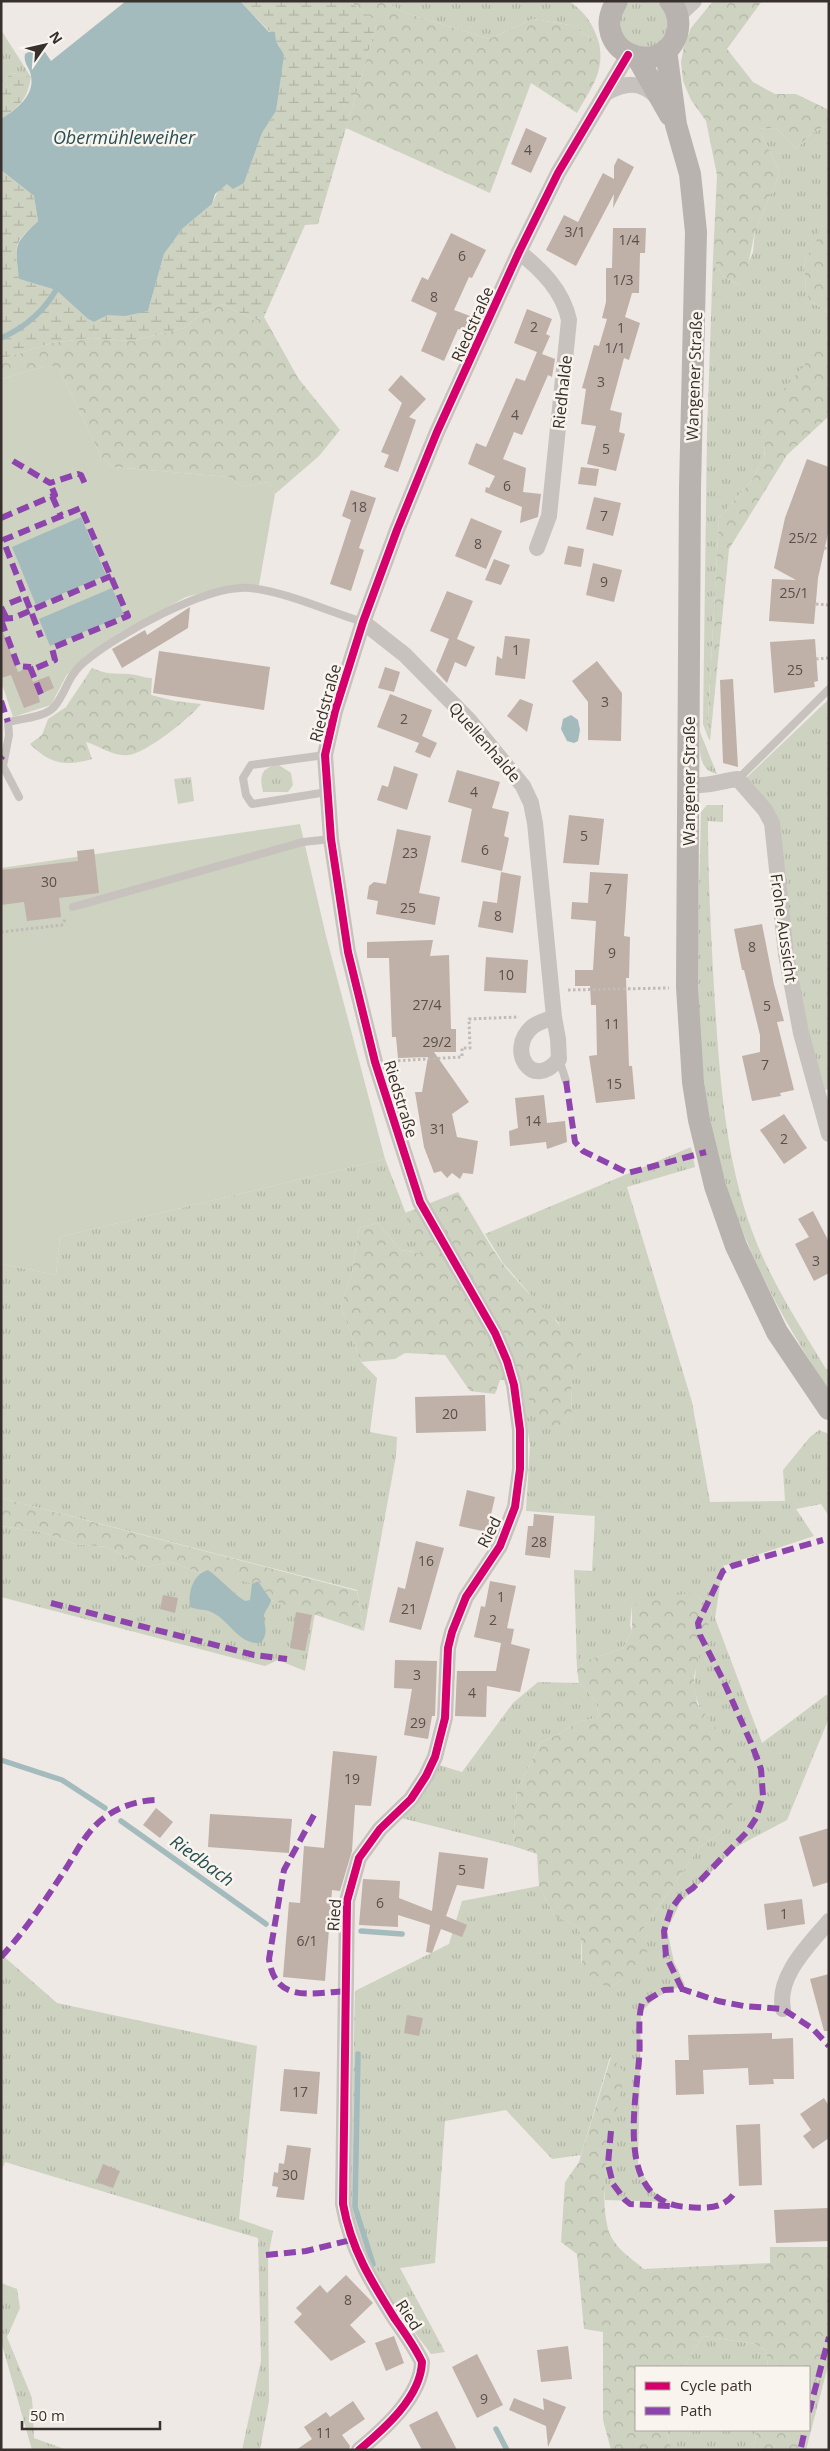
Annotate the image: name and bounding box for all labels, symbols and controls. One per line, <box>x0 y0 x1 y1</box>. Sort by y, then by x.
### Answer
north arrow <box>20 20 70 70</box>
text: N <box>45 27 67 47</box>
water label: Obermühleweiher <box>53 125 196 149</box>
house number: 4 <box>524 140 532 159</box>
house number: 3/1 <box>564 222 586 241</box>
house number: 1/4 <box>618 230 640 249</box>
house number: 6 <box>458 246 466 265</box>
house number: 1/3 <box>612 270 634 289</box>
street label: Riedstraße <box>446 283 498 365</box>
house number: 8 <box>430 287 438 306</box>
street label: Wangener Straße <box>681 311 707 441</box>
house number: 2 <box>530 317 538 336</box>
house number: 1 <box>617 318 625 337</box>
house number: 1/1 <box>604 338 626 357</box>
street label: Riedhalde <box>547 354 577 430</box>
house number: 3 <box>597 372 605 391</box>
house number: 4 <box>511 405 519 424</box>
house number: 5 <box>602 439 610 458</box>
house number: 6 <box>503 476 511 495</box>
house number: 18 <box>351 497 367 516</box>
house number: 7 <box>600 506 608 525</box>
house number: 25/2 <box>788 528 818 547</box>
house number: 8 <box>474 534 482 553</box>
house number: 9 <box>600 572 608 591</box>
house number: 25/1 <box>779 583 809 602</box>
house number: 1 <box>512 640 520 659</box>
house number: 25 <box>787 660 803 679</box>
street label: Riedstraße <box>304 661 346 745</box>
house number: 3 <box>601 692 609 711</box>
street label: Quellenhalde <box>444 697 526 787</box>
house number: 2 <box>400 709 408 728</box>
street label: Wangener Straße <box>678 716 700 846</box>
house number: 4 <box>470 782 478 801</box>
house number: 5 <box>580 826 588 845</box>
house number: 6 <box>481 840 489 859</box>
house number: 23 <box>402 843 418 862</box>
house number: 30 <box>41 872 57 891</box>
street label: Frohe Aussicht <box>765 872 803 984</box>
house number: 7 <box>604 879 612 898</box>
house number: 25 <box>400 898 416 917</box>
house number: 8 <box>494 906 502 925</box>
house number: 8 <box>748 937 756 956</box>
house number: 9 <box>608 943 616 962</box>
house number: 10 <box>498 965 514 984</box>
house number: 27/4 <box>412 995 442 1014</box>
house number: 5 <box>763 996 771 1015</box>
house number: 11 <box>604 1014 620 1033</box>
house number: 29/2 <box>422 1032 452 1051</box>
house number: 7 <box>761 1055 769 1074</box>
street label: Riedstraße <box>379 1057 423 1141</box>
house number: 15 <box>606 1074 622 1093</box>
house number: 14 <box>525 1111 541 1130</box>
house number: 31 <box>430 1119 446 1138</box>
house number: 2 <box>780 1129 788 1148</box>
house number: 3 <box>812 1251 820 1270</box>
house number: 20 <box>442 1404 458 1423</box>
street label: Ried <box>472 1512 506 1552</box>
house number: 28 <box>531 1532 547 1551</box>
house number: 16 <box>418 1551 434 1570</box>
house number: 1 <box>497 1587 505 1606</box>
house number: 21 <box>401 1599 417 1618</box>
house number: 2 <box>489 1610 497 1629</box>
house number: 3 <box>413 1665 421 1684</box>
house number: 4 <box>468 1683 476 1702</box>
house number: 29 <box>410 1713 426 1732</box>
house number: 19 <box>344 1769 360 1788</box>
water label: Riedbach <box>166 1829 239 1891</box>
house number: 5 <box>458 1860 466 1879</box>
house number: 6 <box>376 1893 384 1912</box>
street label: Ried <box>322 1898 346 1932</box>
house number: 1 <box>780 1904 788 1923</box>
house number: 6/1 <box>296 1931 318 1950</box>
house number: 17 <box>292 2082 308 2101</box>
house number: 30 <box>282 2165 298 2184</box>
house number: 8 <box>344 2290 352 2309</box>
street label: Ried <box>391 2295 427 2335</box>
legend <box>635 2366 810 2431</box>
text: Cycle path <box>680 2375 752 2395</box>
house number: 9 <box>480 2389 488 2408</box>
scale bar <box>22 2398 160 2430</box>
text: Path <box>680 2400 712 2420</box>
text: 50 m <box>30 2405 65 2425</box>
house number: 11 <box>316 2423 332 2442</box>

